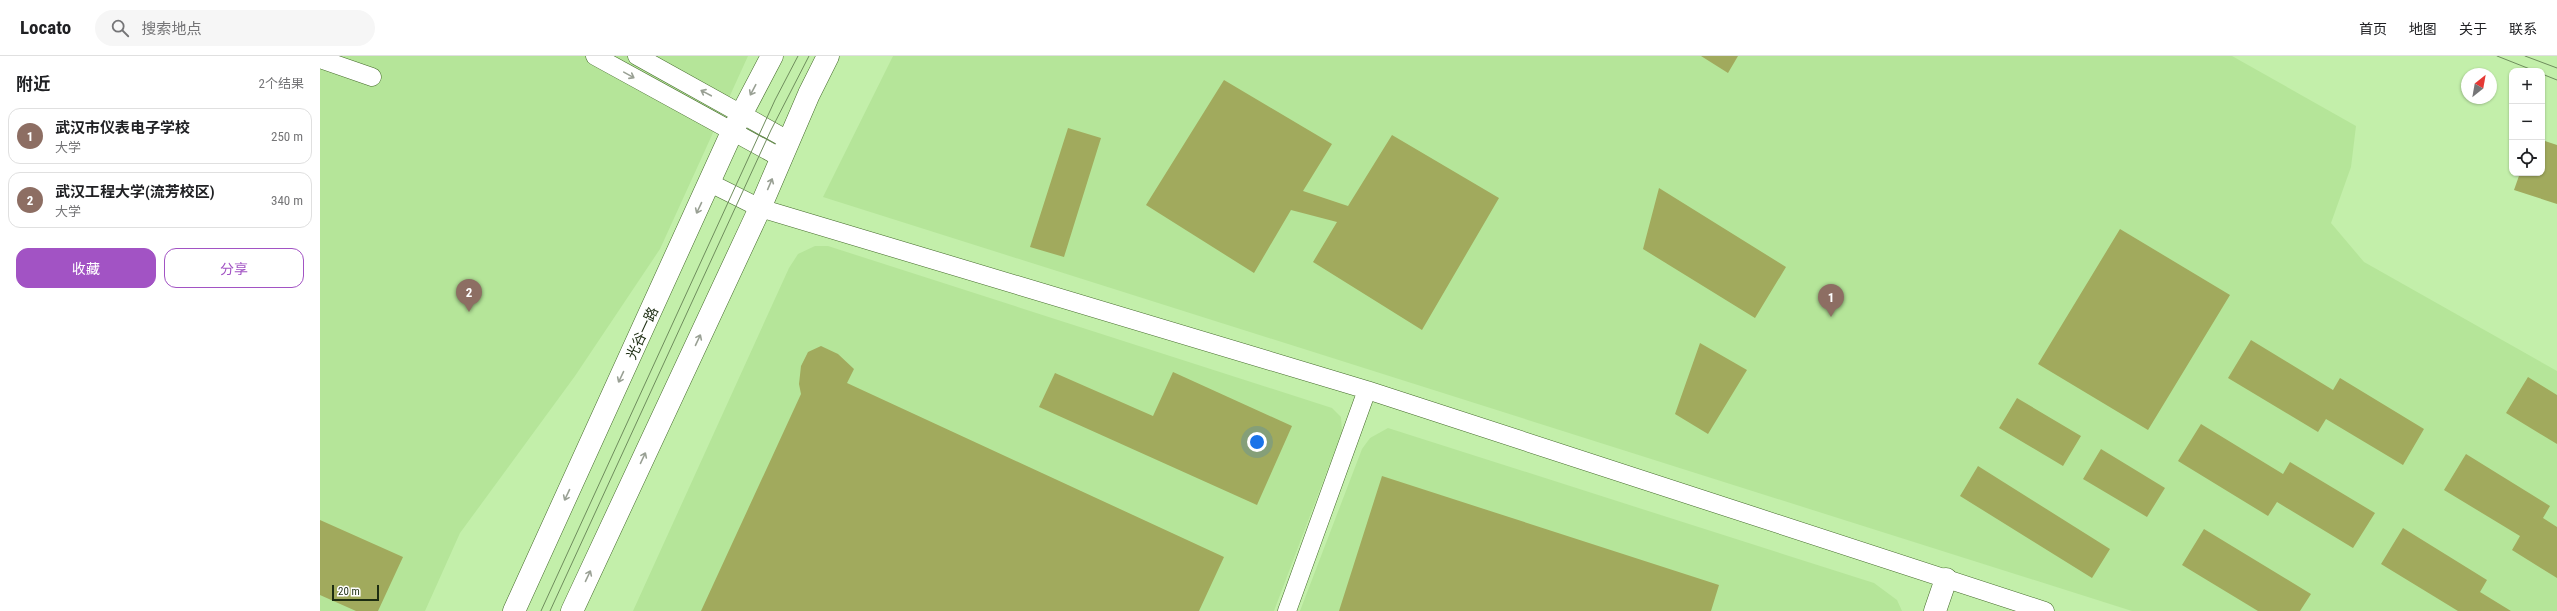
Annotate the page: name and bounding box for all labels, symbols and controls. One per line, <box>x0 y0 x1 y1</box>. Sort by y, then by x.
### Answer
search box <box>95 10 375 46</box>
text: Locato <box>20 16 71 39</box>
icon: search <box>109 17 131 39</box>
text: 搜索地点 <box>141 20 201 38</box>
text: 首页 <box>2359 21 2387 37</box>
text: 地图 <box>2409 21 2437 37</box>
text: 关于 <box>2459 21 2487 37</box>
text: 联系 <box>2509 21 2537 37</box>
north arrow <box>2461 68 2497 104</box>
map controls <box>2509 68 2545 176</box>
button: + <box>2509 68 2545 104</box>
one-way arrow <box>623 72 635 79</box>
text: 附近 <box>16 74 50 94</box>
text: 2个结果 <box>259 76 304 91</box>
one-way arrow <box>749 84 757 96</box>
one-way arrow <box>700 89 712 97</box>
button: − <box>2509 104 2545 140</box>
text: 武汉市仪表电子学校 <box>55 119 190 137</box>
text: 1 <box>27 129 33 144</box>
text: 250 m <box>271 129 303 144</box>
text: 大学 <box>55 140 81 155</box>
button: locate <box>2509 140 2545 176</box>
one-way arrow <box>766 178 774 190</box>
text: 武汉工程大学(流芳校区) <box>55 183 215 201</box>
text: 2 <box>27 193 33 208</box>
text: 340 m <box>271 193 303 208</box>
one-way arrow <box>695 202 702 214</box>
text: 大学 <box>55 204 81 219</box>
button: 收藏 <box>16 248 156 288</box>
button: 分享 <box>164 248 304 288</box>
pin: 2 <box>456 279 482 312</box>
pin: 1 <box>1818 284 1844 317</box>
street label: 光谷一路 <box>623 304 661 362</box>
one-way arrow <box>695 334 702 346</box>
one-way arrow <box>617 371 624 383</box>
your location <box>1247 432 1267 452</box>
one-way arrow <box>640 452 647 464</box>
one-way arrow <box>563 489 570 501</box>
one-way arrow <box>585 570 592 582</box>
scale bar <box>332 583 379 602</box>
text: 20 m <box>338 585 360 598</box>

